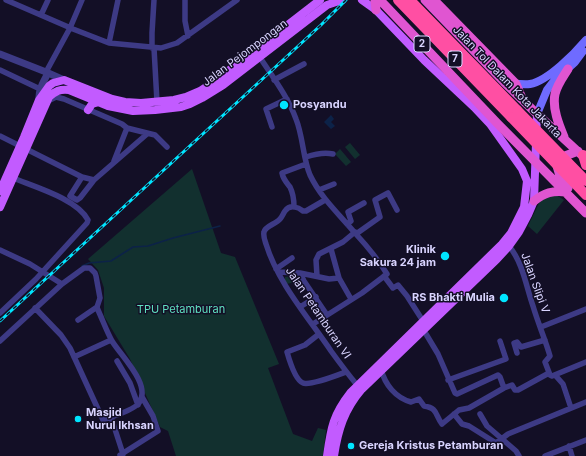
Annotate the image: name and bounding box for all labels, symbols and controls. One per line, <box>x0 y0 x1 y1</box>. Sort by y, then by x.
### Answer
street label: Jalan Pejompongan <box>200 17 290 89</box>
street label: Jalan Tol Dalam Kota Jakarta <box>450 23 564 141</box>
road number: 2 <box>414 36 430 52</box>
road number: 7 <box>448 51 462 67</box>
place label: Posyandu <box>293 98 346 112</box>
marker: Posyandu <box>278 99 290 111</box>
place label: Klinik Sakura 24 jam <box>360 243 436 269</box>
marker: Klinik Sakura 24 jam <box>439 250 451 262</box>
street label: Jalan Slipi V <box>518 251 552 315</box>
street label: Jalan Petamburan VI <box>282 265 354 361</box>
place label: RS Bhakti Mulia <box>412 291 495 305</box>
marker: RS Bhakti Mulia <box>498 292 510 304</box>
park label: TPU Petamburan <box>137 303 225 317</box>
place label: Masjid Nurul Ikhsan <box>86 406 154 432</box>
marker: Masjid Nurul Ikhsan <box>73 414 83 424</box>
place label: Gereja Kristus Petamburan <box>359 439 503 453</box>
marker: Gereja Kristus Petamburan <box>346 441 356 451</box>

